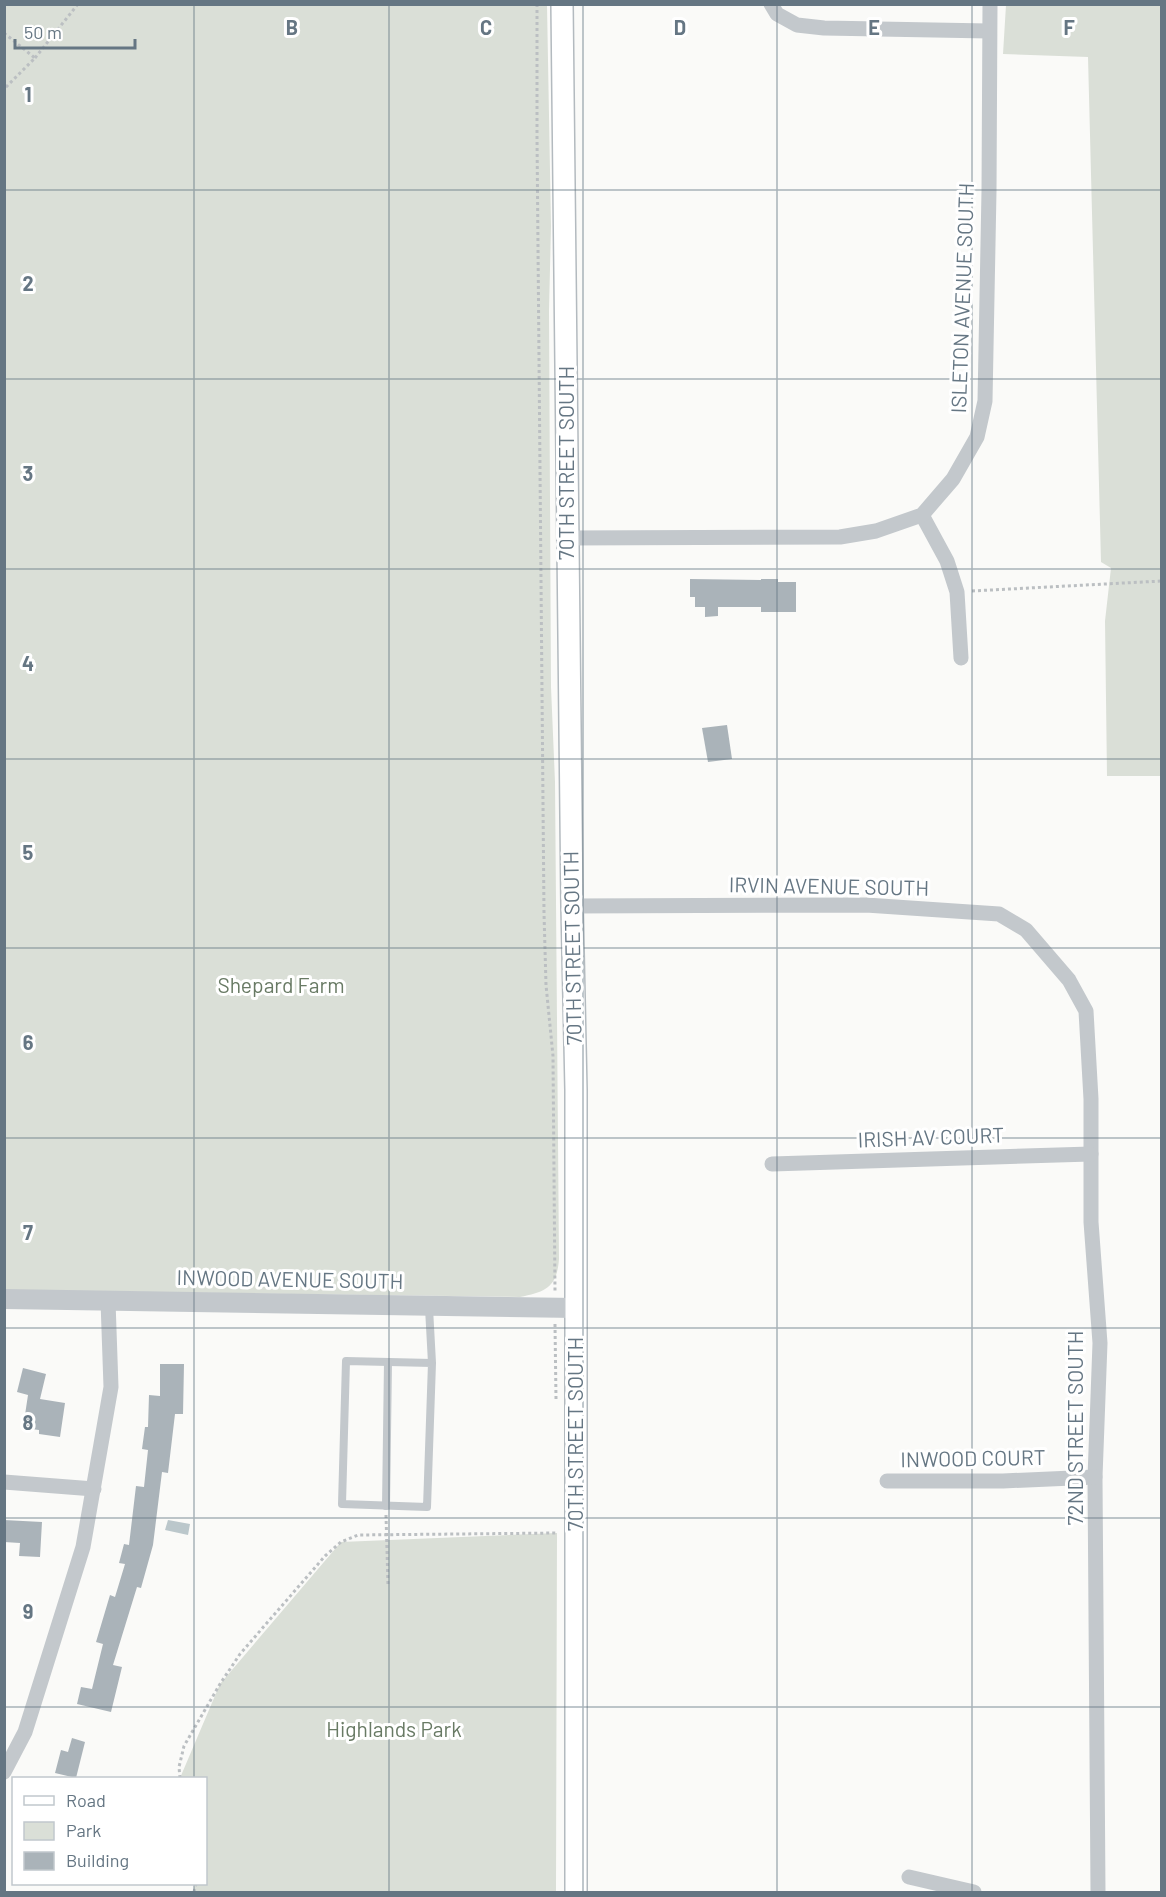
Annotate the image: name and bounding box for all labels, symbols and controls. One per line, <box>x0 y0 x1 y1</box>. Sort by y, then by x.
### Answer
scale bar <box>15 12 135 50</box>
text: B <box>286 15 298 39</box>
text: C <box>480 15 492 39</box>
text: D <box>674 15 686 39</box>
text: E <box>868 15 880 39</box>
text: F <box>1063 15 1075 39</box>
text: 50 m <box>24 21 62 43</box>
text: 1 <box>24 82 32 106</box>
street label: ISLETON AVENUE SOUTH <box>945 182 978 414</box>
text: 2 <box>22 271 34 295</box>
street label: 70TH STREET SOUTH <box>553 366 578 560</box>
text: 3 <box>23 461 33 485</box>
text: 4 <box>22 651 34 675</box>
text: 5 <box>23 840 34 864</box>
street label: 70TH STREET SOUTH <box>557 851 586 1045</box>
street label: IRVIN AVENUE SOUTH <box>729 871 929 900</box>
park label: Shepard Farm <box>217 972 345 997</box>
text: 6 <box>23 1030 34 1054</box>
street label: IRISH AV COURT <box>857 1121 1005 1152</box>
text: 7 <box>23 1220 33 1244</box>
street label: INWOOD AVENUE SOUTH <box>176 1264 404 1293</box>
street label: 72ND STREET SOUTH <box>1062 1330 1087 1526</box>
street label: 70TH STREET SOUTH <box>562 1337 587 1531</box>
text: 8 <box>23 1410 34 1434</box>
street label: INWOOD COURT <box>900 1444 1046 1471</box>
text: 9 <box>23 1599 33 1623</box>
park label: Highlands Park <box>326 1716 462 1741</box>
legend <box>12 1777 207 1885</box>
text: Road <box>66 1789 106 1811</box>
text: Park <box>66 1819 101 1841</box>
text: Building <box>66 1849 129 1871</box>

